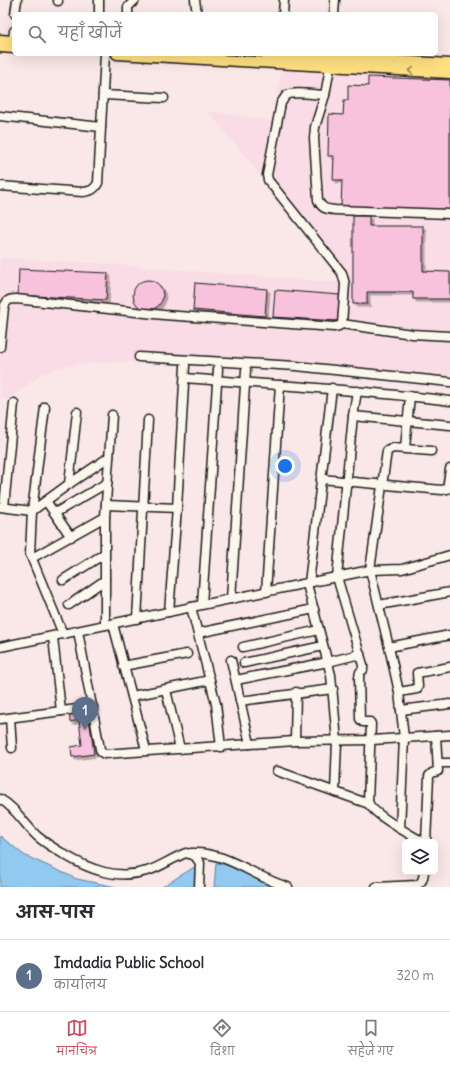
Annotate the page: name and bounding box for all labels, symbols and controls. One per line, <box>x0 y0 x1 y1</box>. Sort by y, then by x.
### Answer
search box <box>12 12 438 56</box>
icon: search <box>26 23 48 45</box>
text: यहाँ खोजें <box>58 23 122 42</box>
one-way arrow <box>408 67 414 76</box>
your location <box>275 456 295 476</box>
pin: 1 <box>72 697 98 730</box>
map controls <box>402 839 438 875</box>
button: layers <box>402 839 438 875</box>
text: आस-पास <box>16 901 94 923</box>
text: Imdadia Public School <box>54 953 204 972</box>
text: 1 <box>26 967 32 984</box>
text: 320 m <box>396 967 434 984</box>
text: कार्यालय <box>54 976 107 993</box>
tab: मानचित्र <box>57 1017 97 1063</box>
tab: दिशा <box>210 1017 235 1063</box>
tab: सहेजे गए <box>348 1017 393 1063</box>

